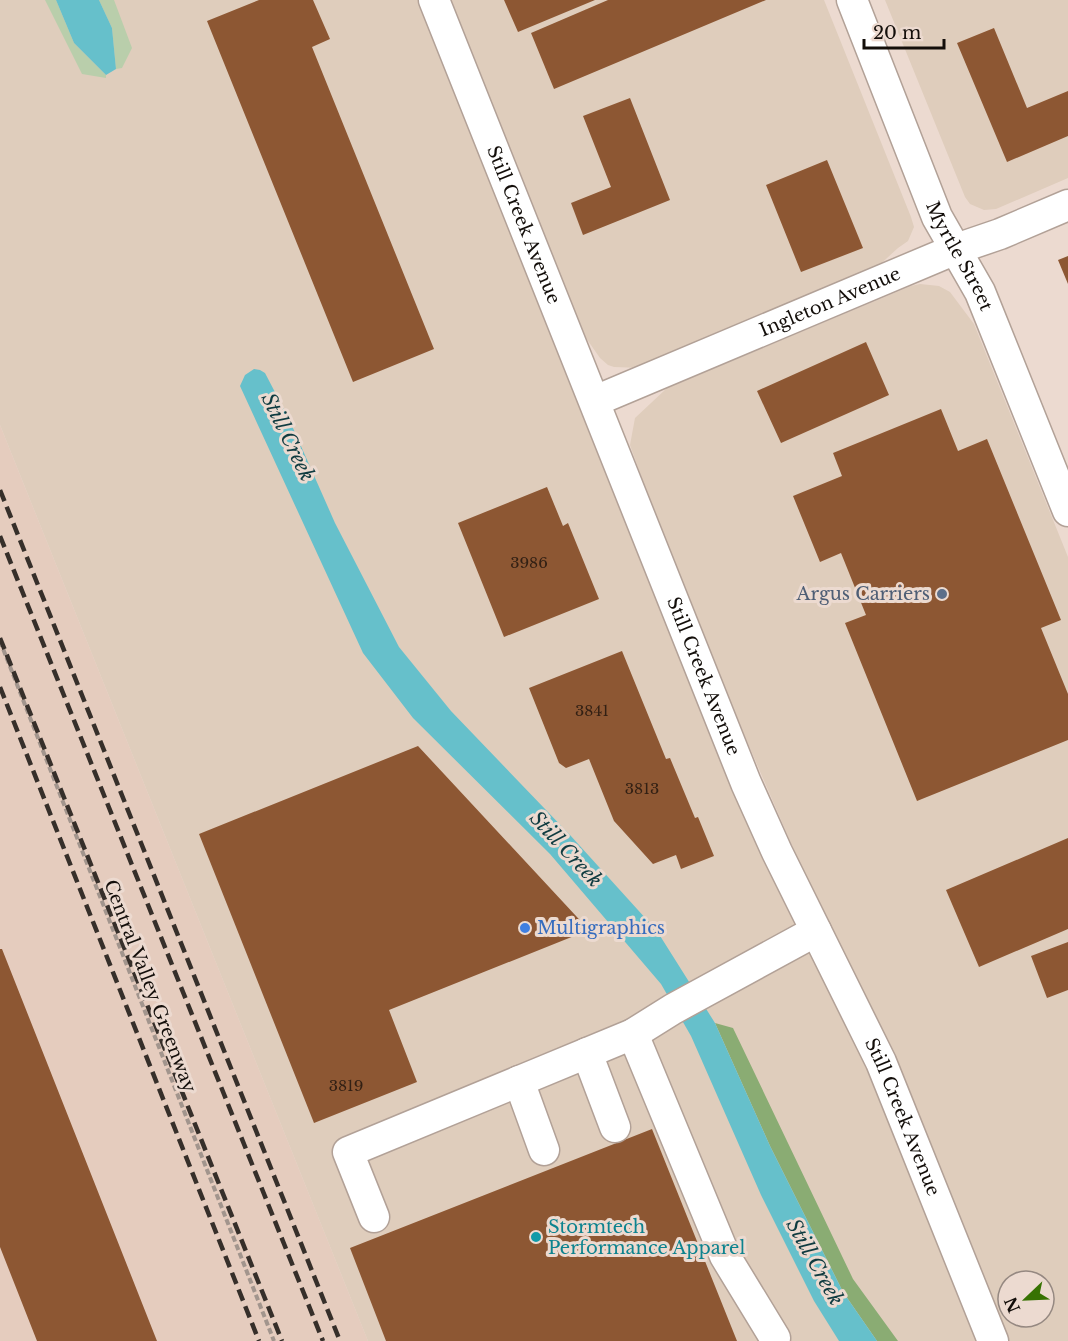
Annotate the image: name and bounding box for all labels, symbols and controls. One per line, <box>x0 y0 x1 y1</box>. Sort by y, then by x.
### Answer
scale bar <box>864 12 944 50</box>
text: 20 m <box>873 22 921 44</box>
street label: Still Creek Avenue <box>482 142 565 307</box>
street label: Myrtle Street <box>921 198 997 314</box>
street label: Ingleton Avenue <box>756 263 904 341</box>
water label: Still Creek <box>256 389 320 485</box>
house number: 3986 <box>510 553 548 572</box>
place label: Argus Carriers <box>796 583 930 605</box>
marker: Argus Carriers <box>935 587 949 601</box>
street label: Still Creek Avenue <box>662 594 745 759</box>
house number: 3841 <box>575 701 609 720</box>
house number: 3813 <box>625 779 659 798</box>
water label: Still Creek <box>525 806 607 892</box>
street label: Central Valley Greenway <box>99 877 201 1096</box>
place label: Multigraphics <box>537 917 665 939</box>
marker: Multigraphics <box>518 921 532 935</box>
street label: Still Creek Avenue <box>860 1035 945 1199</box>
house number: 3819 <box>329 1076 363 1095</box>
water label: Still Creek <box>781 1215 849 1309</box>
place label: Stormtech Performance Apparel <box>548 1216 745 1259</box>
marker: Stormtech Performance Apparel <box>529 1230 543 1244</box>
north arrow <box>996 1269 1056 1329</box>
text: N <box>1000 1294 1024 1316</box>

